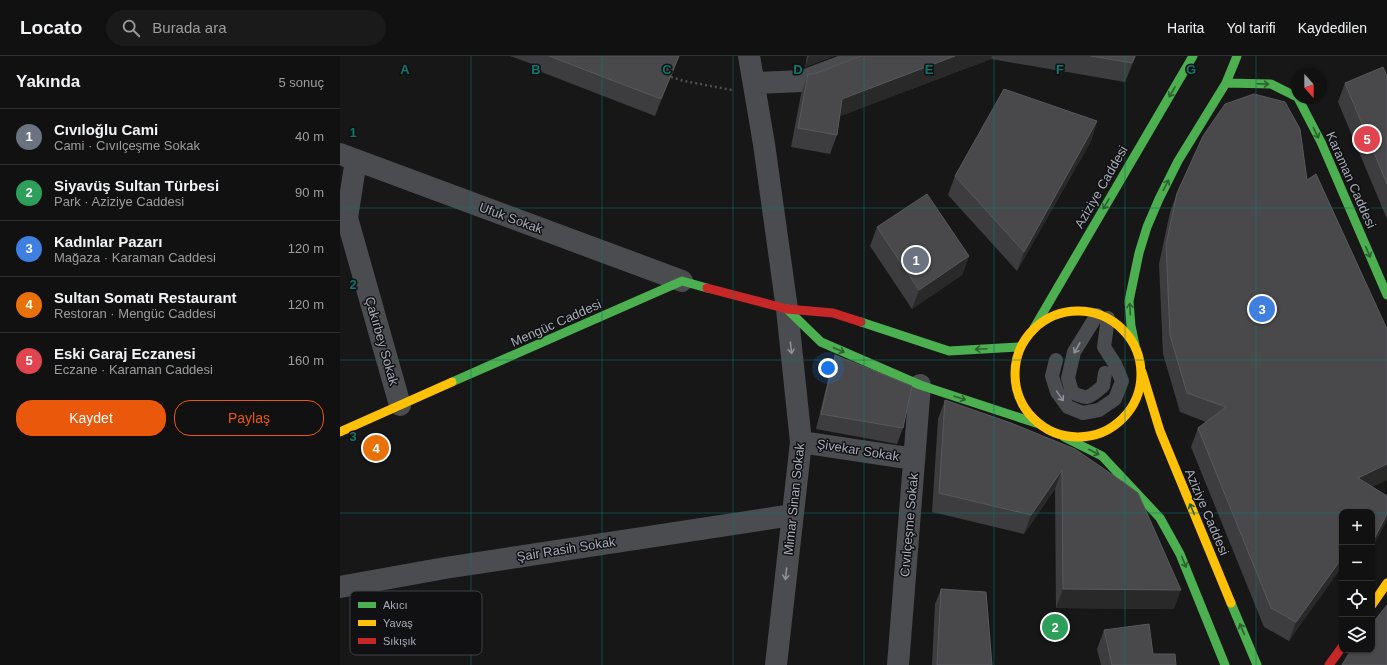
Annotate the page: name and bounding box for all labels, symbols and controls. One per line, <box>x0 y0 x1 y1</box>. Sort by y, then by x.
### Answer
search box <box>106 10 386 46</box>
text: Locato <box>20 17 82 38</box>
icon: search <box>120 17 142 39</box>
text: Burada ara <box>152 19 227 36</box>
text: Harita <box>1167 20 1204 36</box>
text: Yol tarifi <box>1226 20 1276 36</box>
text: Kaydedilen <box>1298 20 1367 36</box>
text: A <box>400 62 410 77</box>
text: B <box>531 62 541 77</box>
text: C <box>662 62 672 77</box>
text: D <box>793 62 803 77</box>
text: E <box>925 62 934 77</box>
text: F <box>1056 62 1064 77</box>
text: G <box>1186 62 1196 77</box>
north arrow <box>1291 68 1327 104</box>
text: Yakında <box>16 72 80 91</box>
text: 5 sonuç <box>278 75 324 90</box>
one-way arrow <box>1256 80 1269 88</box>
one-way arrow <box>1168 86 1176 98</box>
text: Cıvıloğlu Cami <box>54 121 158 138</box>
pin: 5 <box>1354 124 1380 154</box>
text: 1 <box>349 125 357 140</box>
one-way arrow <box>1313 126 1320 138</box>
text: 1 <box>25 129 33 144</box>
text: 40 m <box>295 129 324 144</box>
street label: Karaman Caddesi <box>1323 129 1379 231</box>
text: Cami · Cıvılçeşme Sokak <box>54 138 200 153</box>
street label: Aziziye Caddesi <box>1071 143 1131 231</box>
text: Siyavüş Sultan Türbesi <box>54 177 219 194</box>
one-way arrow <box>1163 180 1170 192</box>
text: 2 <box>25 185 33 200</box>
text: 90 m <box>295 185 324 200</box>
text: Park · Aziziye Caddesi <box>54 194 184 209</box>
one-way arrow <box>1102 198 1110 210</box>
street label: Ufuk Sokak <box>477 200 545 237</box>
text: Kadınlar Pazarı <box>54 233 162 250</box>
text: 3 <box>25 241 33 256</box>
text: 120 m <box>288 241 324 256</box>
pin: 1 <box>903 245 929 275</box>
one-way arrow <box>1365 245 1373 257</box>
text: Mağaza · Karaman Caddesi <box>54 250 216 265</box>
text: 2 <box>349 277 357 292</box>
text: Sultan Somatı Restaurant <box>54 289 237 306</box>
pin: 3 <box>1249 294 1275 324</box>
street label: Çakırbey Sokak <box>362 295 402 388</box>
street label: Mengüc Caddesi <box>508 296 604 350</box>
text: 4 <box>25 297 33 312</box>
text: 120 m <box>288 297 324 312</box>
one-way arrow <box>1126 303 1133 316</box>
text: Restoran · Mengüc Caddesi <box>54 306 216 321</box>
one-way arrow <box>788 341 795 354</box>
one-way arrow <box>1072 342 1080 354</box>
text: Eski Garaj Eczanesi <box>54 345 196 362</box>
one-way arrow <box>975 345 988 353</box>
one-way arrow <box>833 347 845 354</box>
text: 5 <box>25 353 33 368</box>
text: 160 m <box>288 353 324 368</box>
your location <box>818 358 838 378</box>
text: Eczane · Karaman Caddesi <box>54 362 213 377</box>
one-way arrow <box>1056 391 1064 402</box>
one-way arrow <box>953 395 966 402</box>
button: Kaydet <box>16 400 166 436</box>
button: Paylaş <box>174 400 324 436</box>
text: 3 <box>349 429 357 444</box>
pin: 4 <box>363 433 389 463</box>
street label: Şivekar Sokak <box>816 436 901 464</box>
street label: Mimar Sinan Sokak <box>781 442 807 556</box>
one-way arrow <box>1088 449 1100 456</box>
street label: Aziziye Caddesi <box>1182 466 1232 558</box>
street label: Cıvılçeşme Sokak <box>897 472 921 577</box>
one-way arrow <box>1188 503 1195 515</box>
map controls <box>1339 509 1375 653</box>
button: + <box>1339 509 1375 545</box>
street label: Şair Rasih Sokak <box>516 534 617 564</box>
button: − <box>1339 545 1375 581</box>
one-way arrow <box>1180 556 1188 568</box>
one-way arrow <box>782 567 790 580</box>
button: locate <box>1339 581 1375 617</box>
legend <box>350 591 482 655</box>
text: Akıcı <box>383 599 407 611</box>
pin: 2 <box>1042 612 1068 642</box>
text: Yavaş <box>383 617 413 629</box>
button: layers <box>1339 617 1375 653</box>
one-way arrow <box>1238 623 1245 635</box>
text: Sıkışık <box>383 635 417 647</box>

